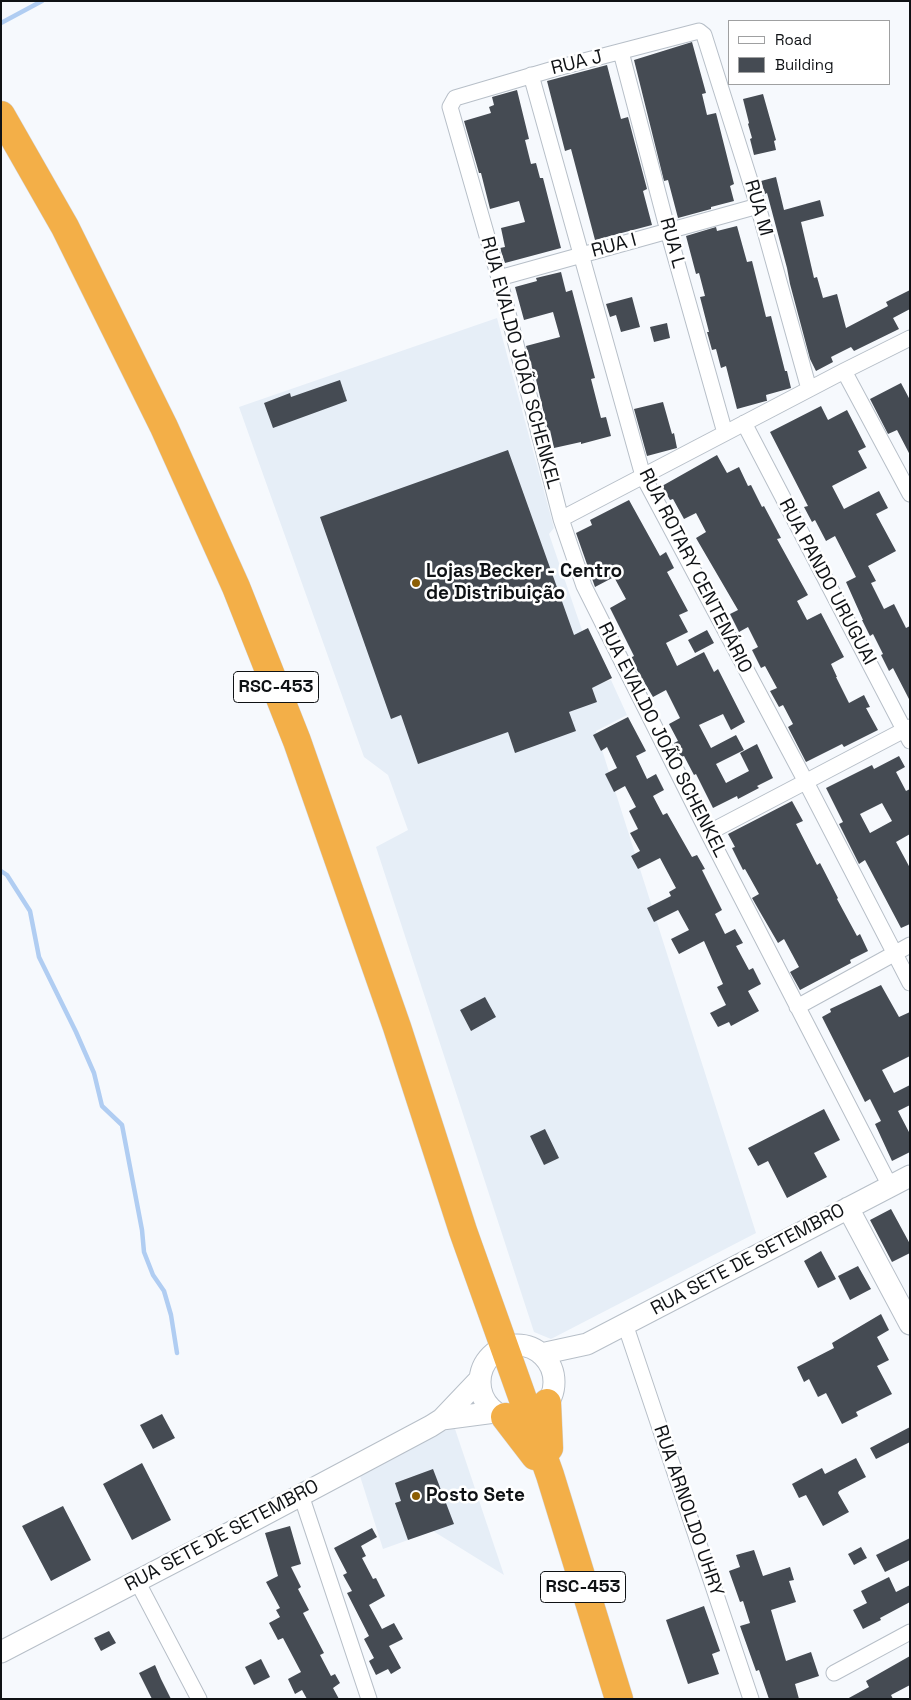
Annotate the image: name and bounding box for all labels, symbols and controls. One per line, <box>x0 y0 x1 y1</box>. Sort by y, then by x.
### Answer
legend <box>728 20 891 85</box>
text: Road <box>775 30 812 49</box>
street label: RUA J <box>549 46 605 80</box>
text: Building <box>775 55 834 74</box>
street label: RUA M <box>739 177 777 239</box>
street label: RUA L <box>654 215 690 271</box>
street label: RUA I <box>589 229 639 263</box>
street label: RUA EVALDO JOÃO SCHENKEL <box>475 234 565 492</box>
street label: RUA ROTARY CENTENÁRIO <box>633 465 757 677</box>
street label: RUA PANDO URUGUAI <box>773 495 881 669</box>
place label: Lojas Becker - Centro de Distribuição <box>426 561 622 605</box>
marker: Lojas Becker - Centro de Distribuição <box>410 577 422 589</box>
street label: RUA EVALDO JOÃO SCHENKEL <box>593 619 731 861</box>
road number: RSC-453 <box>234 672 318 702</box>
street label: RUA SETE DE SETEMBRO <box>647 1199 849 1321</box>
street label: RUA ARNOLDO UHRY <box>648 1422 728 1600</box>
street label: RUA SETE DE SETEMBRO <box>121 1475 323 1597</box>
place label: Posto Sete <box>426 1485 525 1507</box>
marker: Posto Sete <box>410 1490 422 1502</box>
road number: RSC-453 <box>540 1571 626 1602</box>

